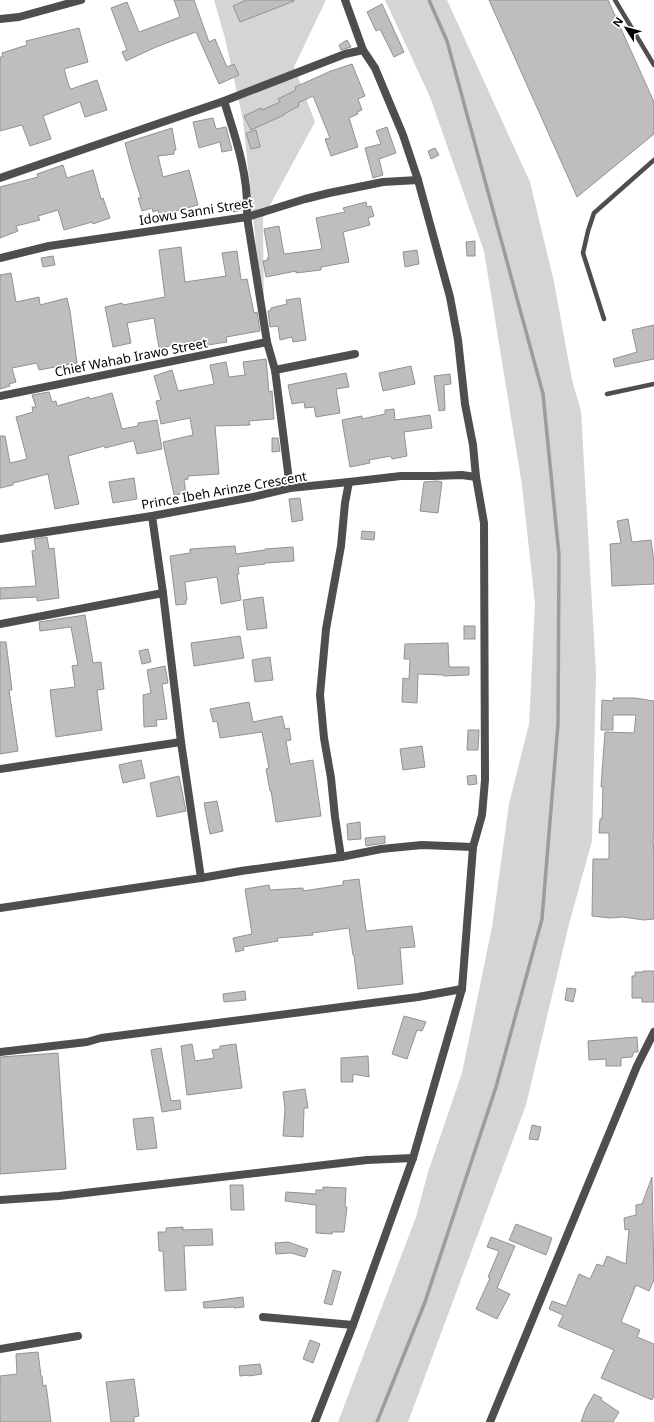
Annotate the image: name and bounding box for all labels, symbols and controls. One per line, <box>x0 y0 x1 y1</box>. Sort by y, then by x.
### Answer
north arrow <box>606 8 646 48</box>
text: N <box>609 14 626 30</box>
street label: Idowu Sanni Street <box>138 193 255 229</box>
street label: Chief Wahab Irawo Street <box>53 333 209 381</box>
street label: Prince Ibeh Arinze Crescent <box>140 467 308 513</box>

